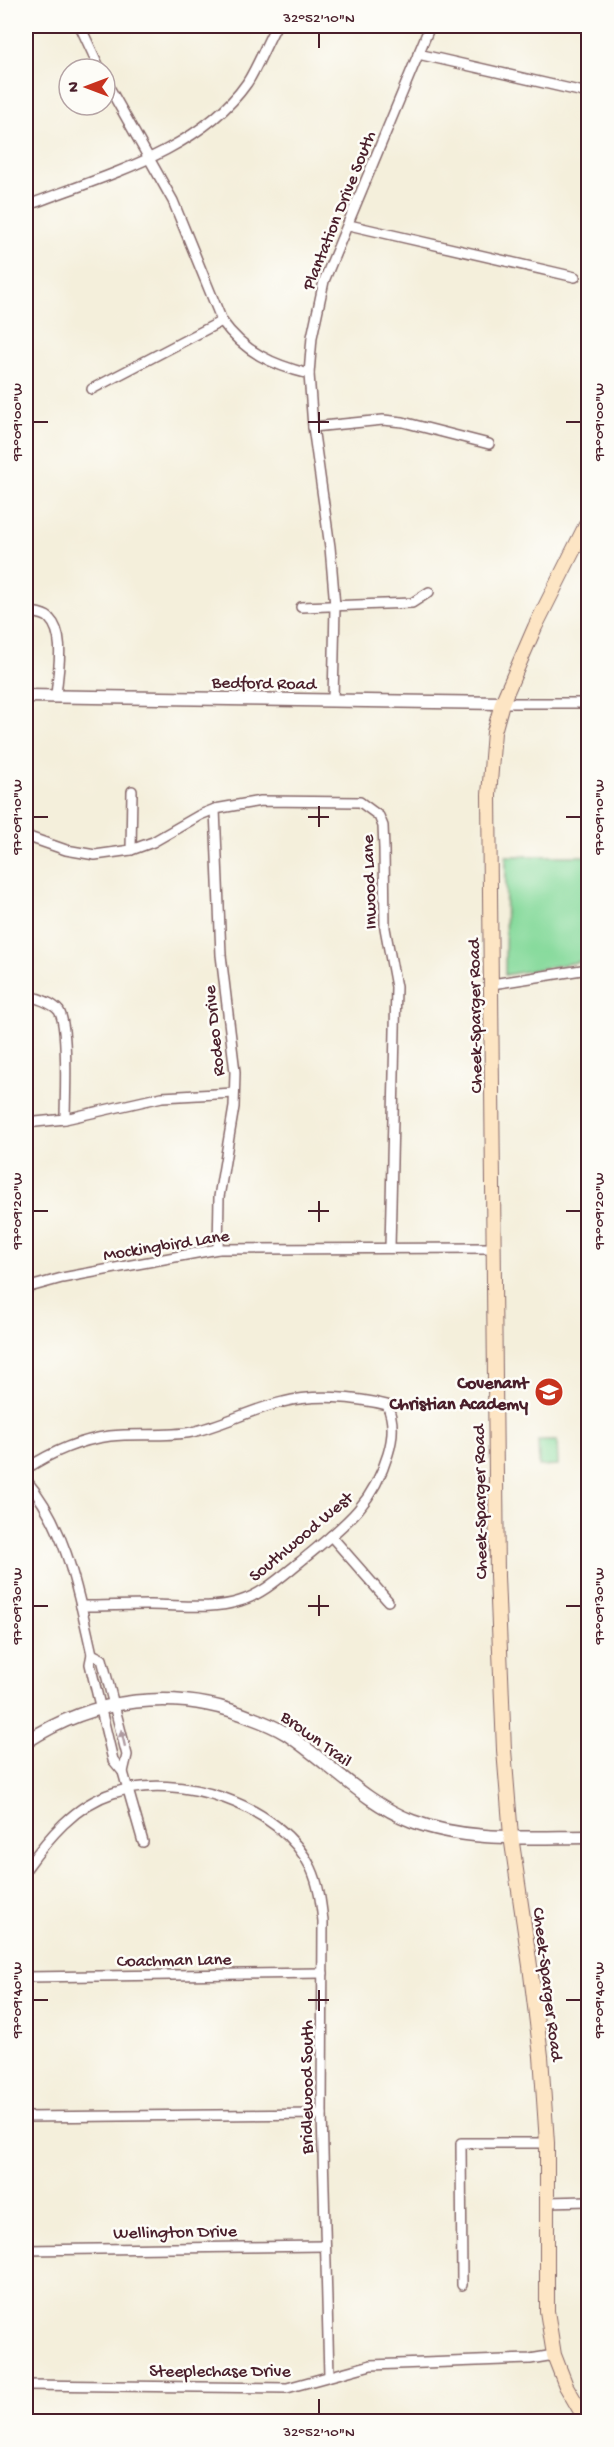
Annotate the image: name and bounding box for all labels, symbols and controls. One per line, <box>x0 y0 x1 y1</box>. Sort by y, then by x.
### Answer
text: 32°52'10"N <box>282 10 355 28</box>
north arrow <box>57 57 117 117</box>
text: N <box>66 81 85 92</box>
street label: Plantation Drive South <box>298 128 382 295</box>
text: 97°09'00"W <box>9 383 27 462</box>
text: 97°09'00"W <box>591 383 609 462</box>
street label: Bedford Road <box>211 673 318 696</box>
text: 97°09'10"W <box>9 779 27 856</box>
text: 97°09'10"W <box>591 779 609 856</box>
street label: Inwood Lane <box>358 833 383 930</box>
street label: Cheek-Sparger Road <box>465 937 488 1093</box>
street label: Rodeo Drive <box>200 983 231 1077</box>
text: 97°09'20"W <box>9 1172 27 1250</box>
text: 97°09'20"W <box>591 1172 609 1250</box>
street label: Mockingbird Lane <box>102 1226 232 1267</box>
place label: Covenant Christian Academy <box>388 1374 530 1416</box>
school or university icon: Covenant Christian Academy <box>533 1376 565 1408</box>
street label: Cheek-Sparger Road <box>470 1423 493 1579</box>
street label: Southwood West <box>245 1487 359 1587</box>
text: 97°09'30"W <box>9 1567 27 1646</box>
text: 97°09'30"W <box>591 1567 609 1646</box>
street label: Brown Trail <box>275 1707 355 1773</box>
one-way arrow <box>118 1728 128 1747</box>
street label: Cheek-Sparger Road <box>527 1906 567 2064</box>
street label: Coachman Lane <box>116 1950 232 1973</box>
text: 97°09'40"W <box>9 1962 27 2039</box>
text: 97°09'40"W <box>591 1962 609 2039</box>
street label: Bridlewood South <box>298 2020 319 2155</box>
street label: Wellington Drive <box>113 2222 238 2245</box>
street label: Steeplechase Drive <box>149 2362 291 2383</box>
text: 32°52'10"N <box>282 2424 355 2442</box>

